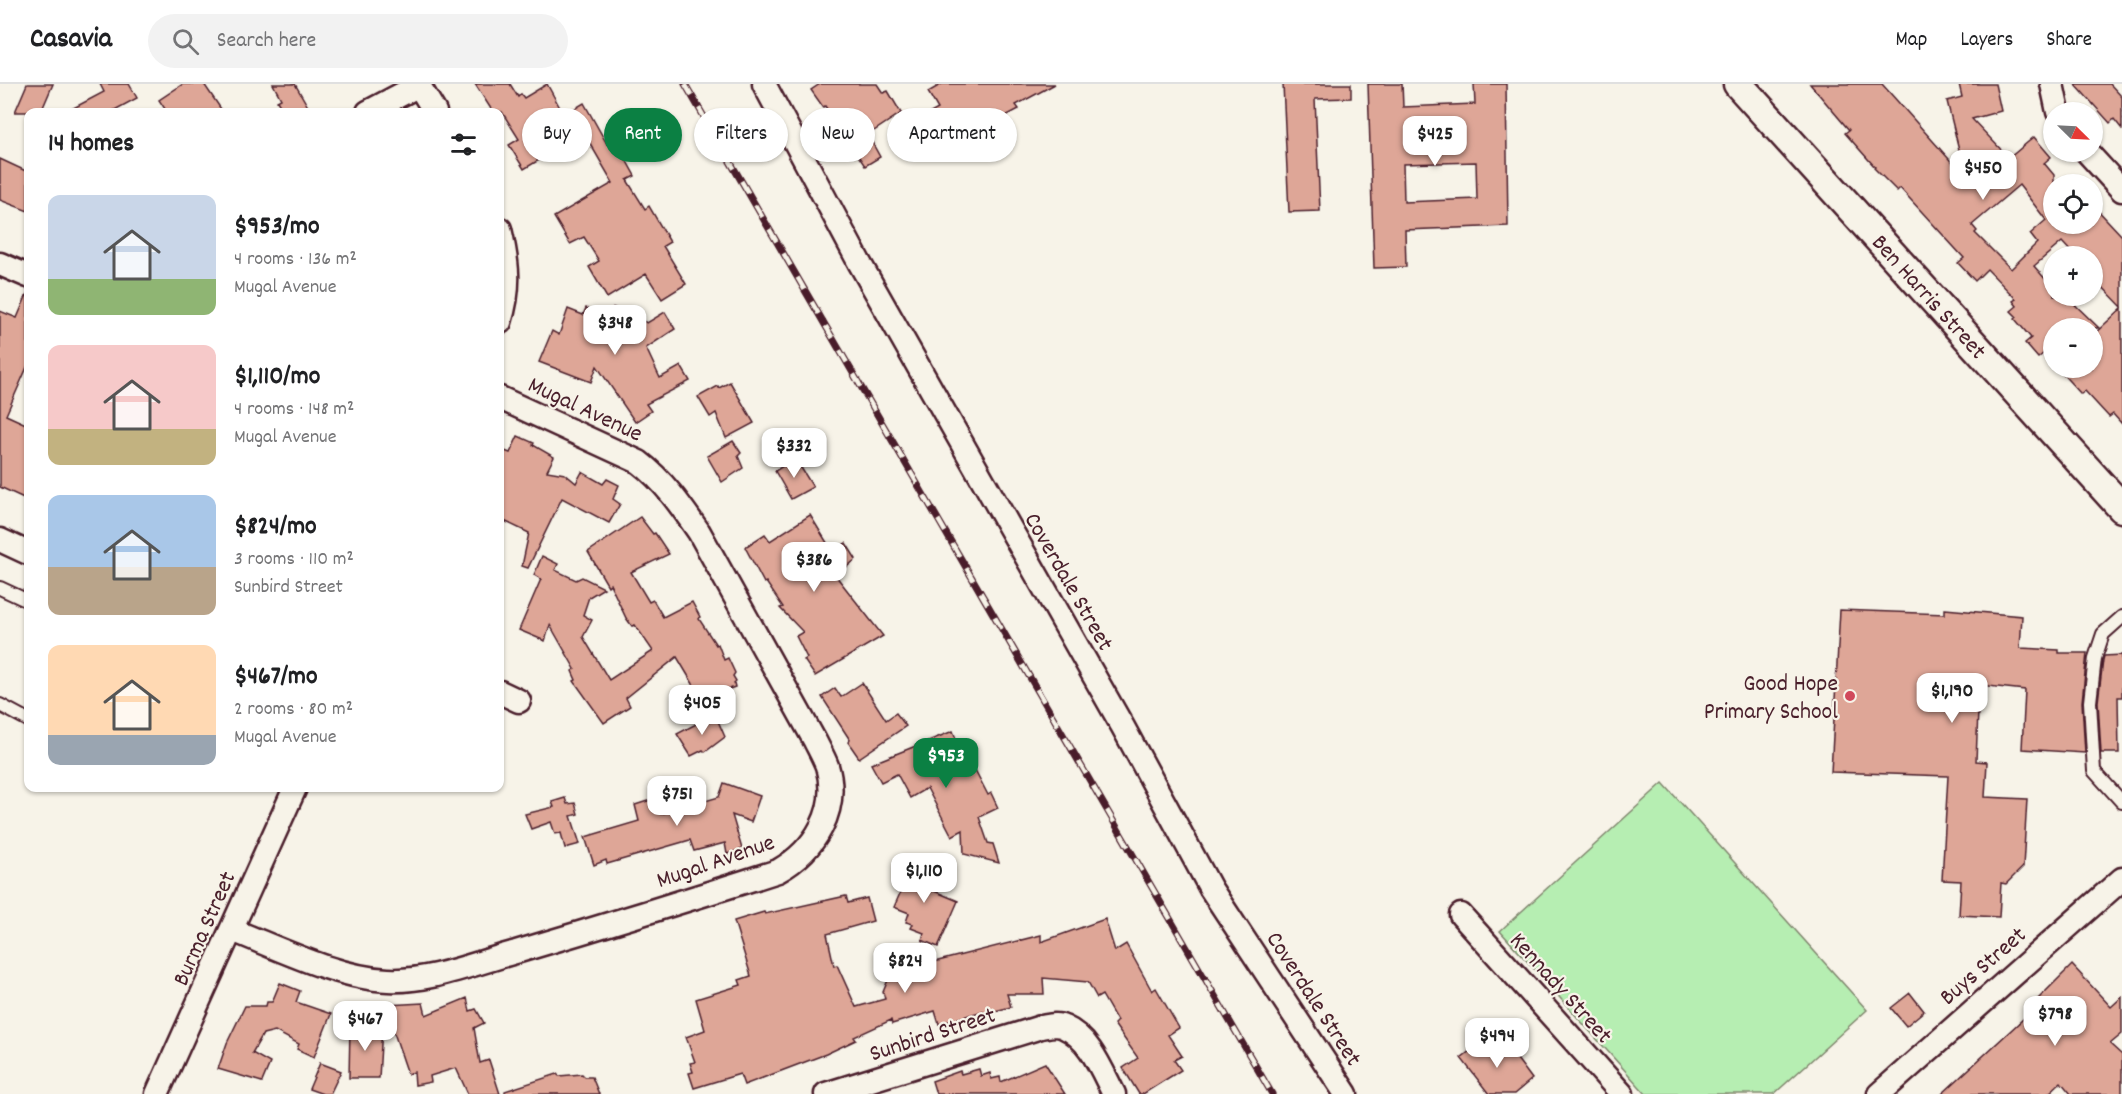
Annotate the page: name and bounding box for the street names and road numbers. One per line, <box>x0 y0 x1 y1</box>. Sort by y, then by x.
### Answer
street label: Ben Harris Street <box>1862 228 1993 368</box>
street label: Mugal Avenue <box>522 369 648 452</box>
street label: Coverdale Street <box>1014 507 1121 658</box>
street label: Mugal Avenue <box>652 827 780 899</box>
street label: Burma Street <box>165 866 246 992</box>
street label: Buys Street <box>1933 920 2035 1015</box>
street label: Coverdale Street <box>1256 926 1369 1074</box>
street label: Kennady Street <box>1500 926 1619 1052</box>
street label: Sunbird Street <box>865 999 1001 1072</box>

